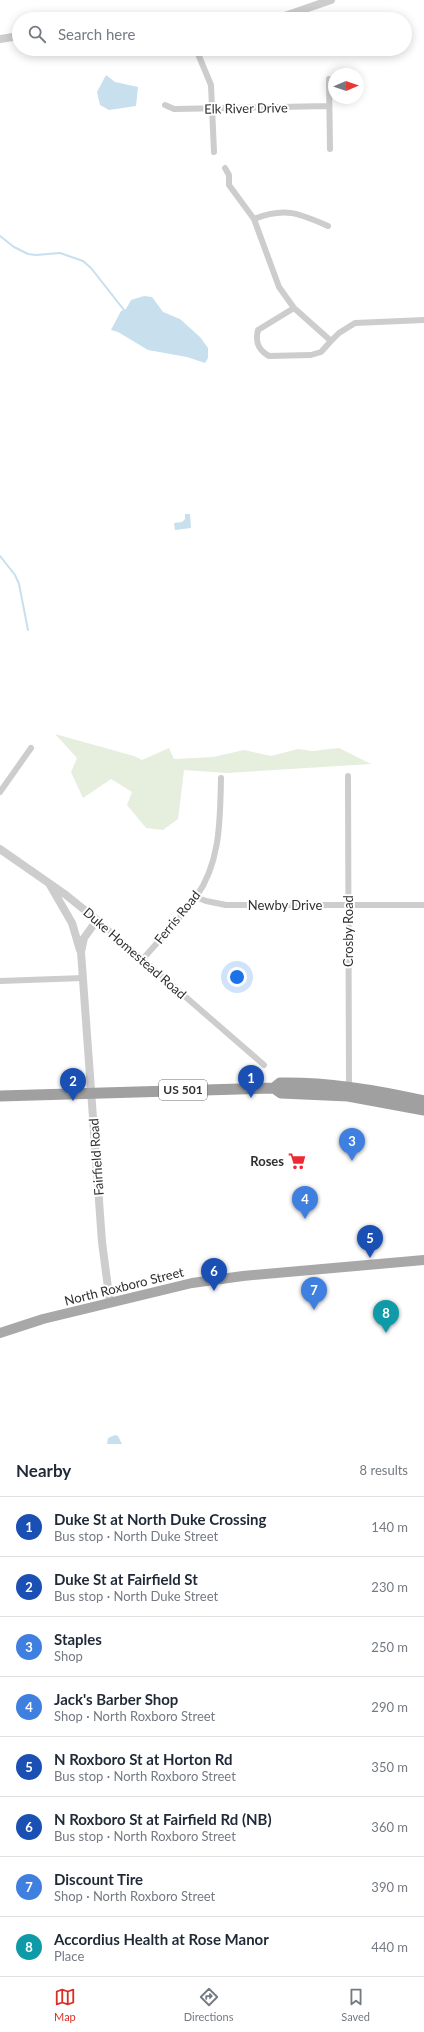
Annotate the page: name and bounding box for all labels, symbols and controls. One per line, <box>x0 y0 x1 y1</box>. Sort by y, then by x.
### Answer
search box <box>12 12 412 56</box>
icon: search <box>26 23 48 45</box>
text: Search here <box>58 25 135 43</box>
north arrow <box>328 68 364 104</box>
street label: Elk River Drive <box>204 99 288 117</box>
street label: Ferris Road <box>151 887 203 947</box>
street label: Crosby Road <box>340 895 356 967</box>
street label: Newby Drive <box>248 897 322 913</box>
street label: Duke Homestead Road <box>80 904 190 1002</box>
your location <box>227 967 247 987</box>
pin: 1 <box>238 1065 264 1098</box>
pin: 2 <box>60 1068 86 1101</box>
road number: US 501 <box>159 1080 207 1100</box>
street label: Fairfield Road <box>85 1118 107 1196</box>
pin: 3 <box>339 1128 365 1161</box>
supermarket icon: Roses <box>287 1151 307 1171</box>
place label: Roses <box>250 1153 284 1169</box>
pin: 4 <box>292 1186 318 1219</box>
pin: 5 <box>357 1225 383 1258</box>
pin: 6 <box>201 1258 227 1291</box>
street label: North Roxboro Street <box>63 1263 186 1309</box>
pin: 7 <box>301 1277 327 1310</box>
pin: 8 <box>373 1300 399 1333</box>
text: Nearby <box>16 1460 71 1481</box>
text: 8 results <box>360 1462 408 1478</box>
text: Duke St at North Duke Crossing <box>54 1510 266 1528</box>
text: 1 <box>25 1519 33 1535</box>
text: 140 m <box>371 1519 408 1535</box>
text: Bus stop · North Duke Street <box>54 1528 218 1544</box>
text: Duke St at Fairfield St <box>54 1570 198 1588</box>
text: 2 <box>25 1579 33 1595</box>
text: 230 m <box>371 1579 408 1595</box>
text: Bus stop · North Duke Street <box>54 1588 218 1604</box>
text: Staples <box>54 1630 102 1648</box>
text: 3 <box>25 1639 33 1655</box>
text: 250 m <box>371 1639 408 1655</box>
text: Shop <box>54 1648 83 1664</box>
text: Jack's Barber Shop <box>54 1690 178 1708</box>
text: 4 <box>25 1699 33 1715</box>
text: 290 m <box>371 1699 408 1715</box>
text: Shop · North Roxboro Street <box>54 1708 215 1724</box>
text: N Roxboro St at Horton Rd <box>54 1750 233 1768</box>
text: 5 <box>25 1759 33 1775</box>
text: 350 m <box>371 1759 408 1775</box>
text: Bus stop · North Roxboro Street <box>54 1768 236 1784</box>
text: N Roxboro St at Fairfield Rd (NB) <box>54 1810 272 1828</box>
text: 6 <box>25 1819 33 1835</box>
text: 360 m <box>371 1819 408 1835</box>
text: Bus stop · North Roxboro Street <box>54 1828 236 1844</box>
text: Discount Tire <box>54 1870 143 1888</box>
text: 7 <box>25 1879 33 1895</box>
text: 390 m <box>371 1879 408 1895</box>
text: Shop · North Roxboro Street <box>54 1888 215 1904</box>
text: Accordius Health at Rose Manor <box>54 1930 269 1948</box>
text: 8 <box>25 1939 33 1955</box>
text: 440 m <box>371 1939 408 1955</box>
text: Place <box>54 1948 84 1964</box>
tab: Map <box>54 1986 76 2023</box>
tab: Directions <box>184 1986 233 2023</box>
tab: Saved <box>341 1986 370 2023</box>

